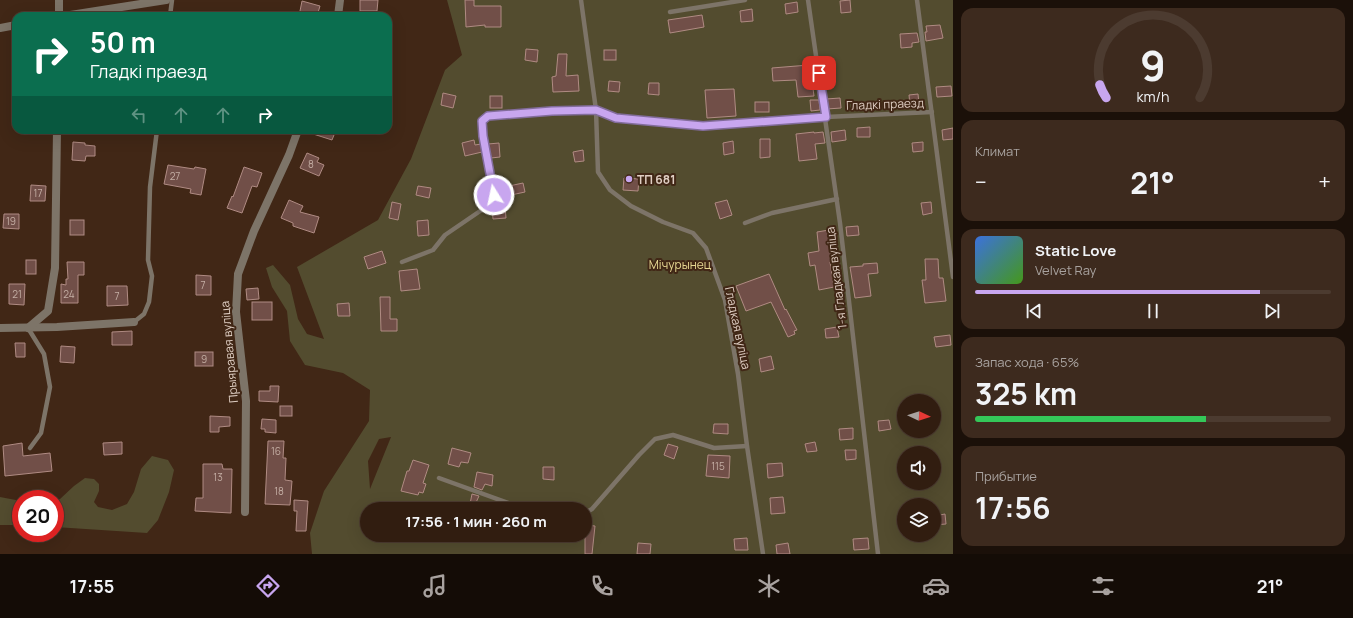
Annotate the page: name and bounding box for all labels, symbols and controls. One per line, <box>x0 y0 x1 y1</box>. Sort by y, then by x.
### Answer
text: 50 m <box>90 23 156 61</box>
icon: right <box>24 28 76 80</box>
text: 9 <box>1140 37 1166 93</box>
pin <box>802 56 836 90</box>
text: Гладкі праезд <box>90 59 207 83</box>
icon: arrive <box>808 62 830 84</box>
text: km/h <box>1136 87 1170 106</box>
street label: Гладкі праезд <box>846 94 924 114</box>
icon: left <box>128 104 150 126</box>
icon: ahead <box>170 104 192 126</box>
icon: ahead <box>212 104 234 126</box>
icon: right <box>254 104 276 126</box>
text: Климат <box>975 142 1020 160</box>
house number: 8 <box>308 157 314 171</box>
text: 21° <box>1130 162 1175 203</box>
text: − <box>975 167 987 197</box>
text: + <box>1318 167 1331 197</box>
house number: 27 <box>170 169 180 183</box>
place label: ТП 681 <box>637 171 675 188</box>
position arrow <box>473 174 515 216</box>
marker: ТП 681 <box>624 174 634 184</box>
house number: 17 <box>34 186 42 200</box>
house number: 19 <box>6 214 16 228</box>
street label: 1-я Гладкая вуліца <box>821 226 851 330</box>
text: Static Love <box>1035 240 1116 261</box>
park label: Мічурынец <box>649 256 712 273</box>
text: Velvet Ray <box>1035 261 1096 279</box>
house number: 7 <box>200 278 206 292</box>
street label: Гладкая вуліца <box>721 285 755 371</box>
house number: 21 <box>12 287 22 301</box>
house number: 24 <box>63 287 75 301</box>
house number: 7 <box>114 289 120 303</box>
street label: Прыяравая вуліца <box>216 300 242 404</box>
icon: previous <box>1023 300 1045 322</box>
icon: pause <box>1142 300 1164 322</box>
icon: next <box>1261 300 1283 322</box>
house number: 9 <box>201 352 207 366</box>
text: Запас хода · 65% <box>975 353 1079 371</box>
text: 325 km <box>975 373 1077 414</box>
north arrow <box>897 394 941 438</box>
map controls <box>897 394 941 542</box>
house number: 16 <box>271 444 281 458</box>
button: sound <box>897 446 941 490</box>
house number: 115 <box>711 459 725 473</box>
text: Прибытие <box>975 467 1037 485</box>
house number: 13 <box>213 470 223 484</box>
house number: 18 <box>274 484 284 498</box>
text: 17:56 <box>975 487 1051 528</box>
speed limit sign: 20 <box>12 490 64 542</box>
button: layers <box>897 498 941 542</box>
text: 17:56 · 1 мин · 260 m <box>405 511 547 532</box>
icon: directions <box>254 572 282 600</box>
icon: music <box>421 572 449 600</box>
icon: phone <box>588 572 616 600</box>
icon: climate <box>755 572 783 600</box>
icon: car <box>922 572 950 600</box>
icon: filters <box>1089 572 1117 600</box>
text: 17:55 <box>70 574 114 598</box>
text: 21° <box>1257 574 1283 598</box>

